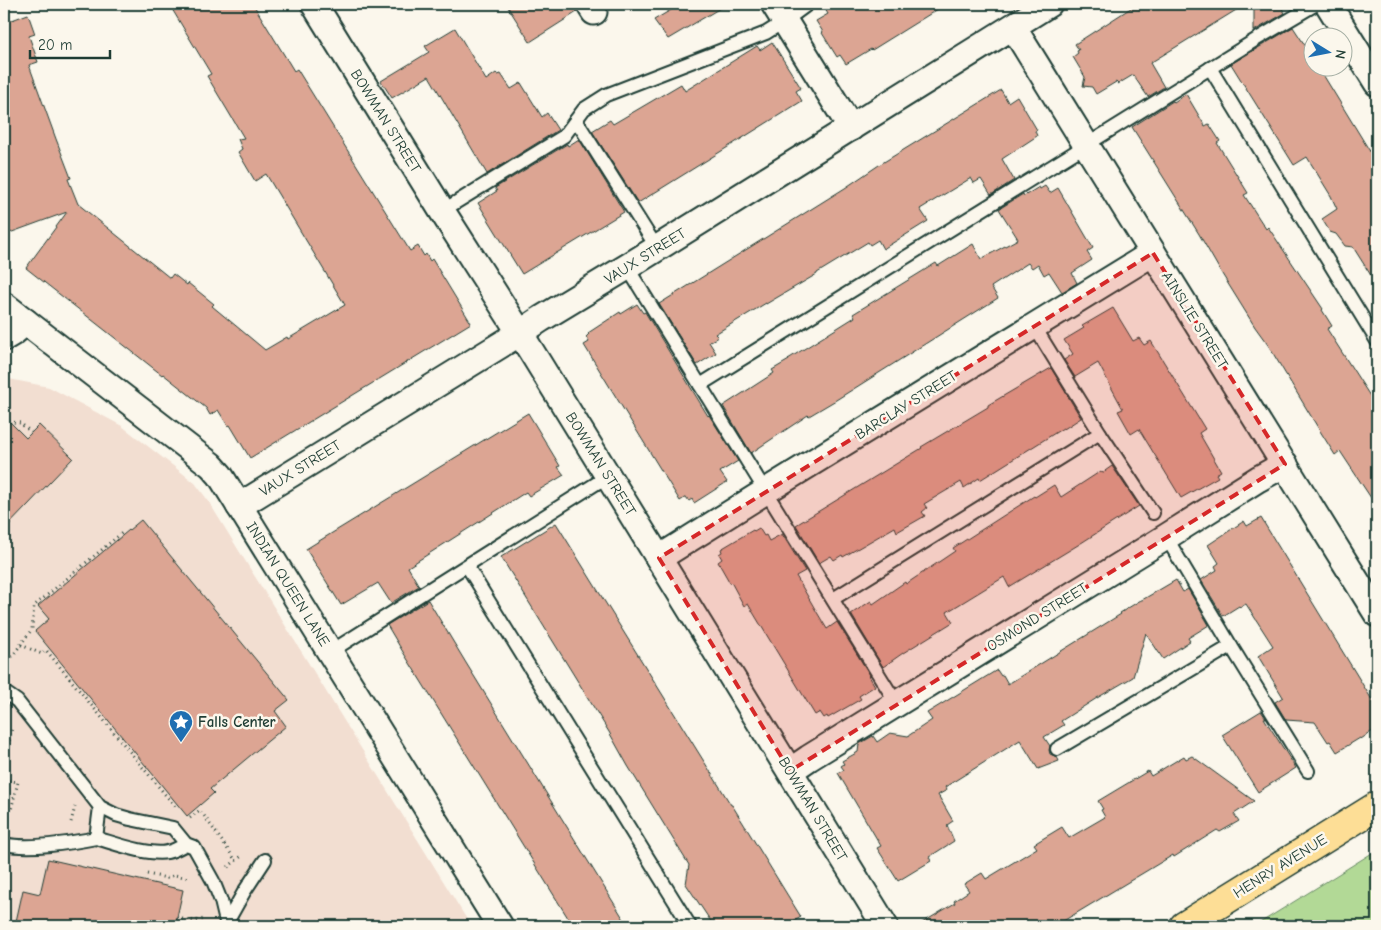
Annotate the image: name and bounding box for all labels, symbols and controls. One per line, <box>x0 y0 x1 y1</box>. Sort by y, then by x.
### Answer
scale bar <box>30 28 110 60</box>
north arrow <box>1304 28 1354 78</box>
text: 20 m <box>38 36 72 54</box>
text: N <box>1331 48 1349 60</box>
street label: BOWMAN STREET <box>347 66 425 176</box>
street label: VAUX STREET <box>601 224 689 288</box>
street label: AINSLIE STREET <box>1158 268 1232 372</box>
street label: BARCLAY STREET <box>852 366 960 443</box>
street label: BOWMAN STREET <box>562 409 640 519</box>
street label: VAUX STREET <box>256 436 344 500</box>
street label: INDIAN QUEEN LANE <box>242 518 334 650</box>
street label: OSMOND STREET <box>983 579 1091 655</box>
place icon: Falls Center <box>168 709 194 743</box>
place label: Falls Center <box>198 713 276 731</box>
street label: BOWMAN STREET <box>775 753 851 865</box>
street label: HENRY AVENUE <box>1230 830 1330 902</box>

